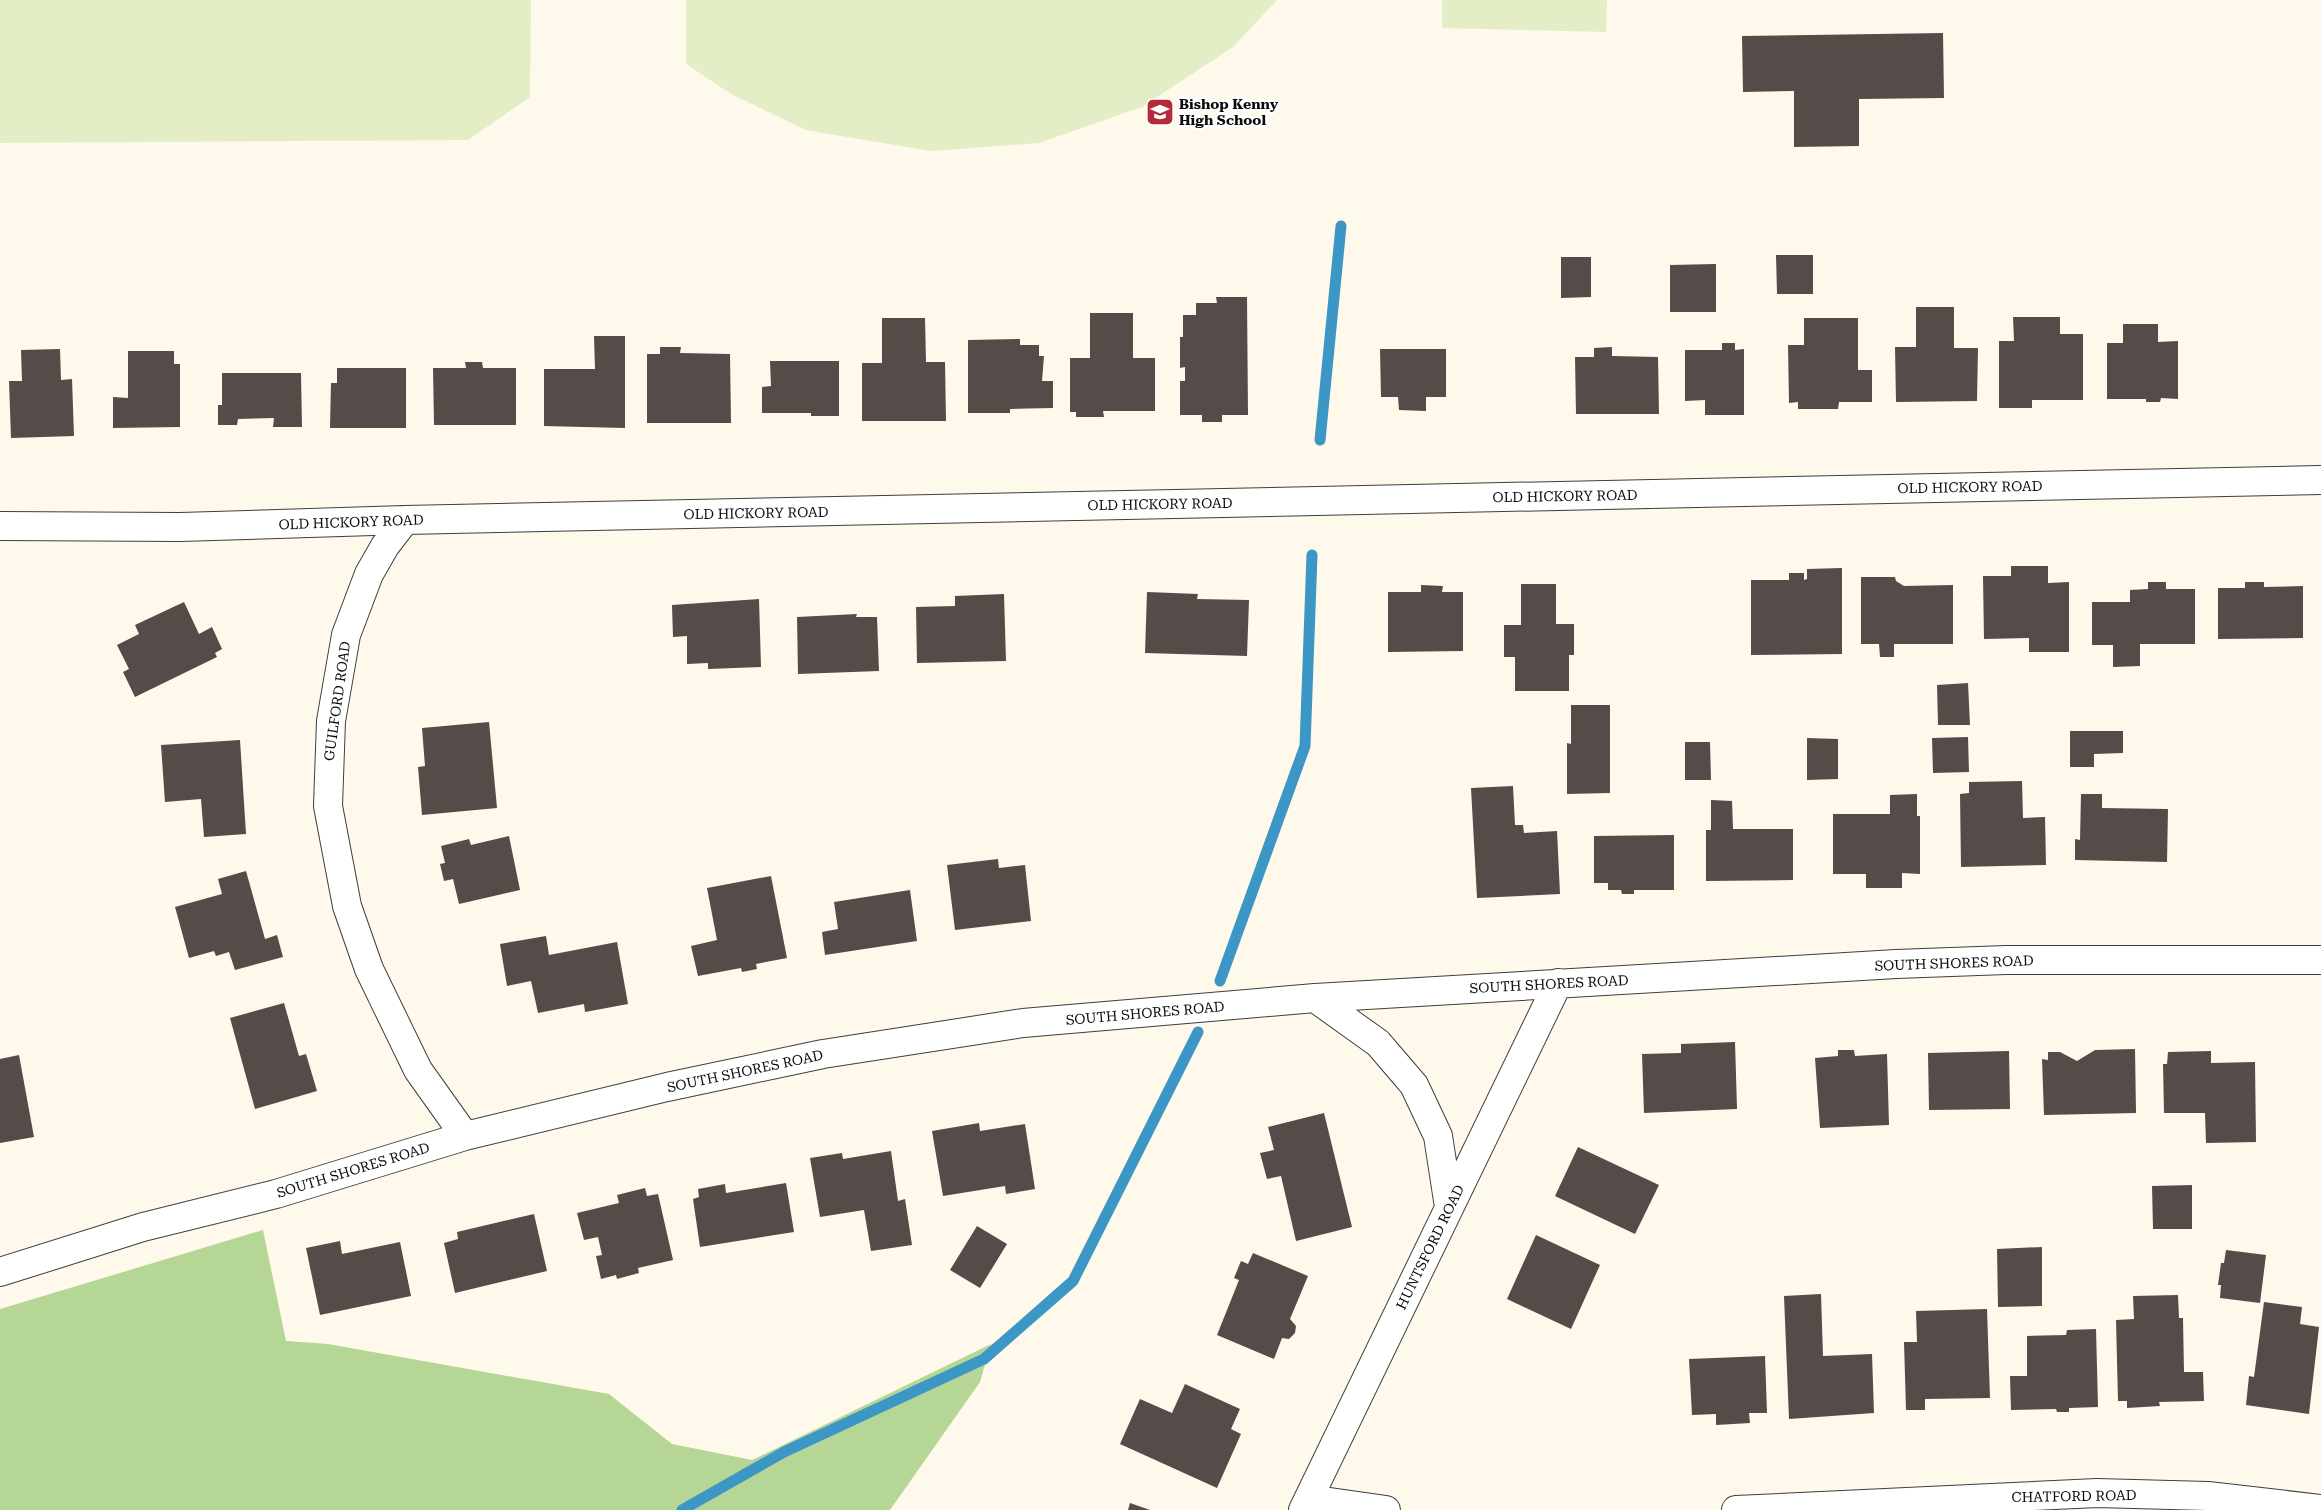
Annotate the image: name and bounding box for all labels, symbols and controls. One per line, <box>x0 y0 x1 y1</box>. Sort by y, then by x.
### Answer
place label: Bishop Kenny High School <box>1179 96 1279 128</box>
school or university icon: Bishop Kenny High School <box>1145 97 1175 127</box>
street label: OLD HICKORY ROAD <box>1897 478 2043 496</box>
street label: OLD HICKORY ROAD <box>1492 487 1638 505</box>
street label: OLD HICKORY ROAD <box>1087 495 1233 513</box>
street label: OLD HICKORY ROAD <box>683 504 829 522</box>
street label: OLD HICKORY ROAD <box>278 511 424 533</box>
street label: GUILFORD ROAD <box>321 640 353 762</box>
street label: SOUTH SHORES ROAD <box>1874 952 2034 974</box>
street label: SOUTH SHORES ROAD <box>1469 972 1629 996</box>
street label: SOUTH SHORES ROAD <box>1065 998 1225 1028</box>
street label: SOUTH SHORES ROAD <box>666 1047 825 1095</box>
street label: SOUTH SHORES ROAD <box>275 1139 432 1201</box>
street label: HUNTSFORD ROAD <box>1393 1182 1467 1312</box>
street label: CHATFORD ROAD <box>2011 1487 2137 1505</box>

